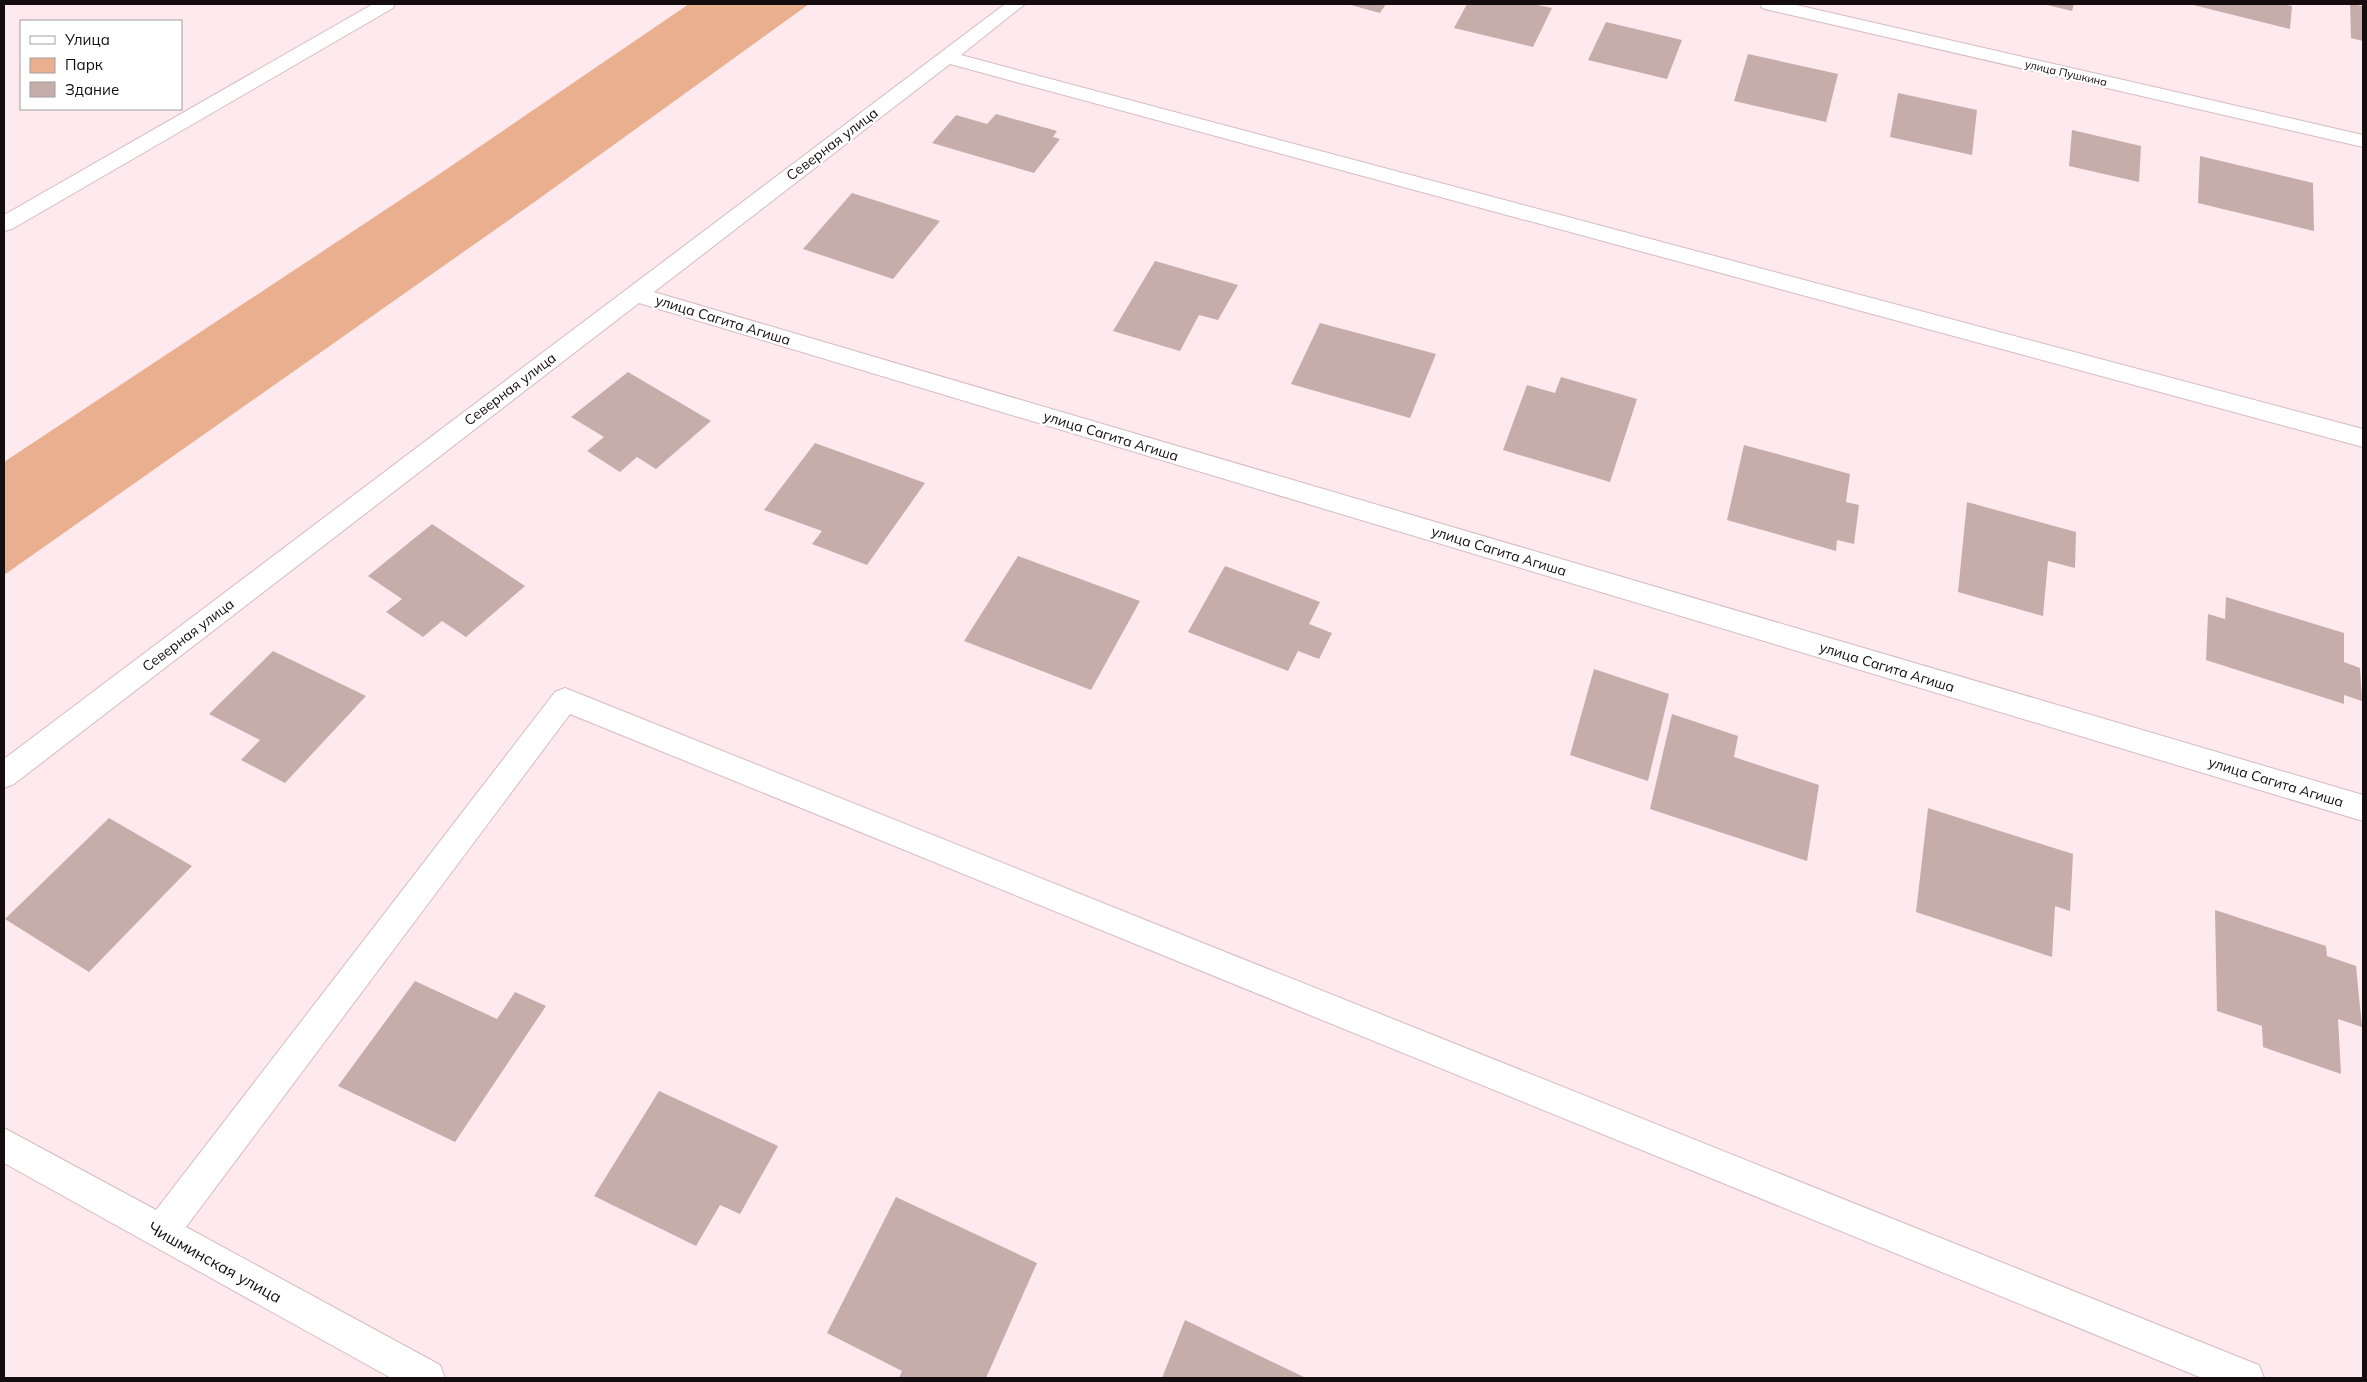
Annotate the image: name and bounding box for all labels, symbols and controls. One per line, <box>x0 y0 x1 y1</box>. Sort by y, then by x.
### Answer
legend <box>20 20 182 110</box>
text: Улица <box>64 30 110 49</box>
text: Парк <box>65 55 104 74</box>
street label: улица Пушкина <box>2023 57 2109 89</box>
text: Здание <box>65 80 119 99</box>
street label: Северная улица <box>783 104 881 184</box>
street label: улица Сагита Агиша <box>653 291 793 349</box>
street label: Северная улица <box>461 349 559 429</box>
street label: улица Сагита Агиша <box>1041 407 1181 465</box>
street label: улица Сагита Агиша <box>1429 522 1569 580</box>
street label: Северная улица <box>139 595 237 675</box>
street label: улица Сагита Агиша <box>1817 638 1957 696</box>
street label: улица Сагита Агиша <box>2206 753 2346 811</box>
street label: Чишминская улица <box>145 1217 285 1307</box>

